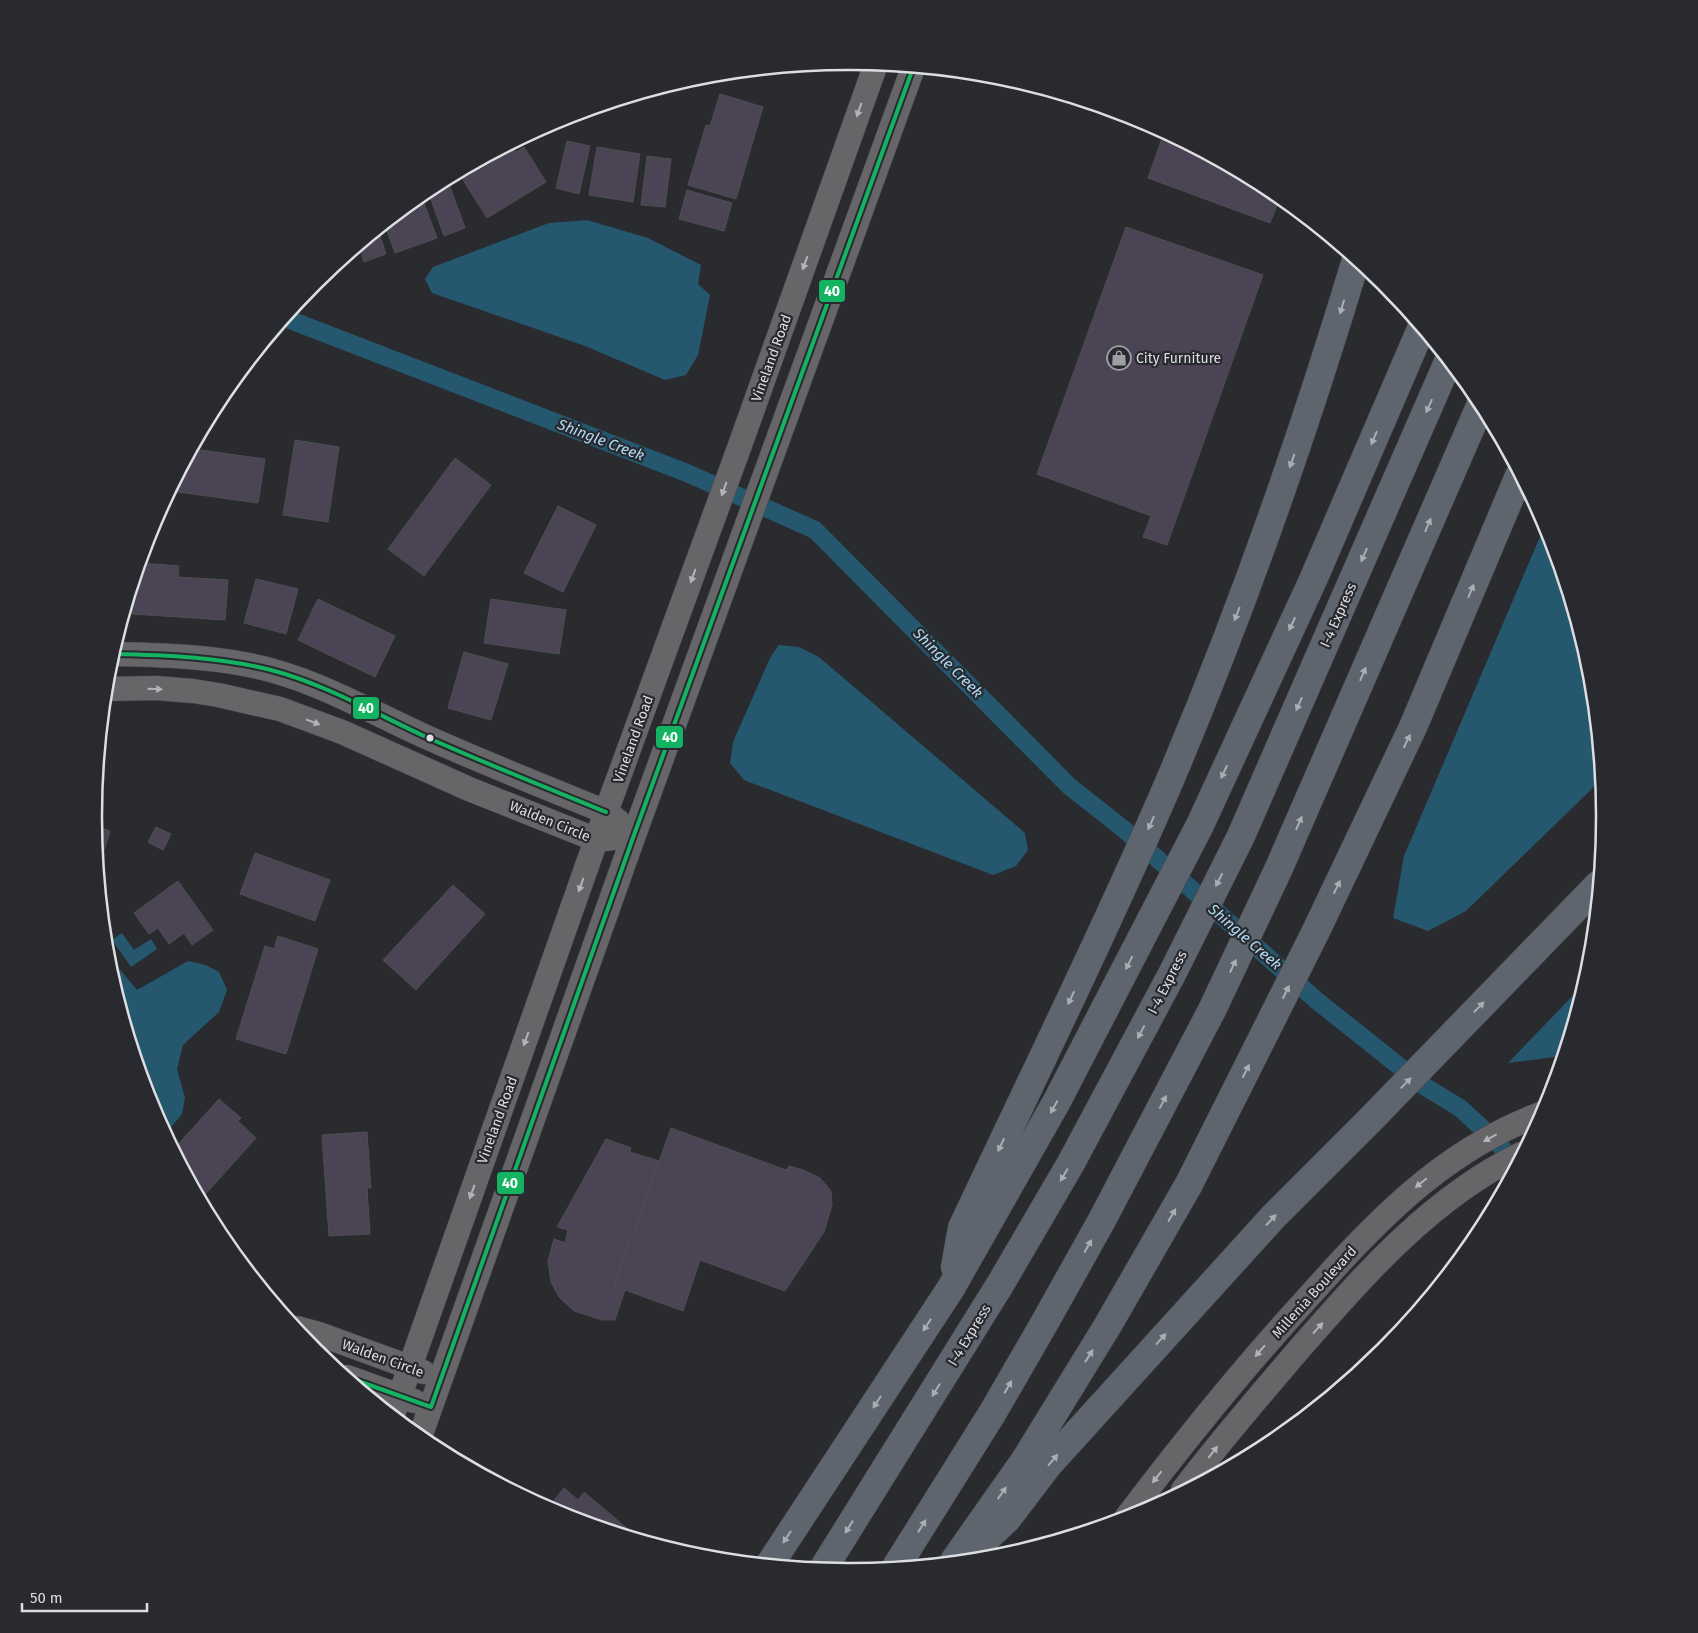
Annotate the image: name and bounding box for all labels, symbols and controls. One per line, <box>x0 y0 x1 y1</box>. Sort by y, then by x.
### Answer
one-way arrow <box>855 102 862 117</box>
one-way arrow <box>801 256 809 271</box>
line badge: 40 <box>818 279 846 303</box>
text: 40 <box>824 283 840 300</box>
one-way arrow <box>1337 299 1345 314</box>
street label: Vineland Road <box>748 312 795 404</box>
shop icon: City Furniture <box>1106 345 1132 371</box>
place label: City Furniture <box>1136 350 1221 367</box>
one-way arrow <box>1424 399 1432 413</box>
water label: Shingle Creek <box>554 415 647 465</box>
one-way arrow <box>1370 431 1378 446</box>
one-way arrow <box>1288 454 1295 469</box>
one-way arrow <box>720 482 728 497</box>
one-way arrow <box>1424 517 1432 532</box>
one-way arrow <box>1359 548 1367 562</box>
one-way arrow <box>689 568 696 583</box>
street label: I-4 Express <box>1317 580 1360 650</box>
one-way arrow <box>1467 584 1475 599</box>
one-way arrow <box>1233 607 1241 622</box>
one-way arrow <box>1288 617 1296 631</box>
water label: Shingle Creek <box>909 624 987 702</box>
one-way arrow <box>1360 667 1368 682</box>
one-way arrow <box>147 685 163 693</box>
street label: Vineland Road <box>610 693 657 785</box>
line badge: 40 <box>352 696 380 720</box>
one-way arrow <box>1294 697 1302 711</box>
text: 40 <box>358 700 374 717</box>
one-way arrow <box>306 718 320 726</box>
line badge: 40 <box>655 725 684 749</box>
text: 40 <box>662 729 678 746</box>
unlabelled marker <box>425 733 435 743</box>
one-way arrow <box>1403 734 1411 748</box>
one-way arrow <box>1220 765 1228 779</box>
street label: Walden Circle <box>507 798 593 845</box>
one-way arrow <box>1146 816 1154 830</box>
one-way arrow <box>1295 816 1303 831</box>
one-way arrow <box>1215 873 1223 887</box>
one-way arrow <box>577 878 584 893</box>
one-way arrow <box>1333 880 1341 895</box>
water label: Shingle Creek <box>1204 900 1285 974</box>
street label: I-4 Express <box>1144 947 1191 1017</box>
one-way arrow <box>1125 956 1133 970</box>
one-way arrow <box>1229 959 1237 973</box>
one-way arrow <box>1281 985 1290 1000</box>
one-way arrow <box>1066 991 1074 1005</box>
one-way arrow <box>1473 1001 1485 1013</box>
one-way arrow <box>1137 1025 1145 1039</box>
one-way arrow <box>522 1031 529 1046</box>
one-way arrow <box>1242 1064 1250 1078</box>
street label: Vineland Road <box>474 1074 521 1166</box>
one-way arrow <box>1400 1077 1412 1089</box>
one-way arrow <box>1159 1096 1168 1109</box>
one-way arrow <box>1049 1100 1058 1114</box>
one-way arrow <box>1483 1133 1496 1142</box>
one-way arrow <box>997 1138 1005 1152</box>
one-way arrow <box>1060 1169 1069 1182</box>
line badge: 40 <box>496 1171 525 1195</box>
text: 40 <box>502 1175 518 1192</box>
one-way arrow <box>1414 1178 1427 1189</box>
one-way arrow <box>468 1184 475 1199</box>
one-way arrow <box>1167 1209 1176 1222</box>
one-way arrow <box>1265 1214 1277 1226</box>
one-way arrow <box>1084 1239 1092 1254</box>
street label: Millenia Boulevard <box>1269 1243 1360 1342</box>
street label: I-4 Express <box>944 1301 995 1369</box>
one-way arrow <box>923 1318 932 1331</box>
one-way arrow <box>1312 1322 1324 1334</box>
one-way arrow <box>1156 1333 1167 1346</box>
street label: Walden Circle <box>340 1336 426 1381</box>
one-way arrow <box>1254 1345 1266 1357</box>
one-way arrow <box>1085 1349 1094 1362</box>
one-way arrow <box>1003 1381 1012 1394</box>
one-way arrow <box>931 1383 940 1396</box>
one-way arrow <box>872 1395 882 1408</box>
one-way arrow <box>1208 1445 1219 1458</box>
one-way arrow <box>1047 1455 1059 1467</box>
one-way arrow <box>1152 1470 1163 1483</box>
one-way arrow <box>997 1486 1007 1499</box>
one-way arrow <box>918 1519 927 1532</box>
one-way arrow <box>845 1521 854 1534</box>
one-way arrow <box>783 1530 792 1544</box>
scale bar <box>22 1580 148 1612</box>
text: 50 m <box>30 1589 63 1607</box>

